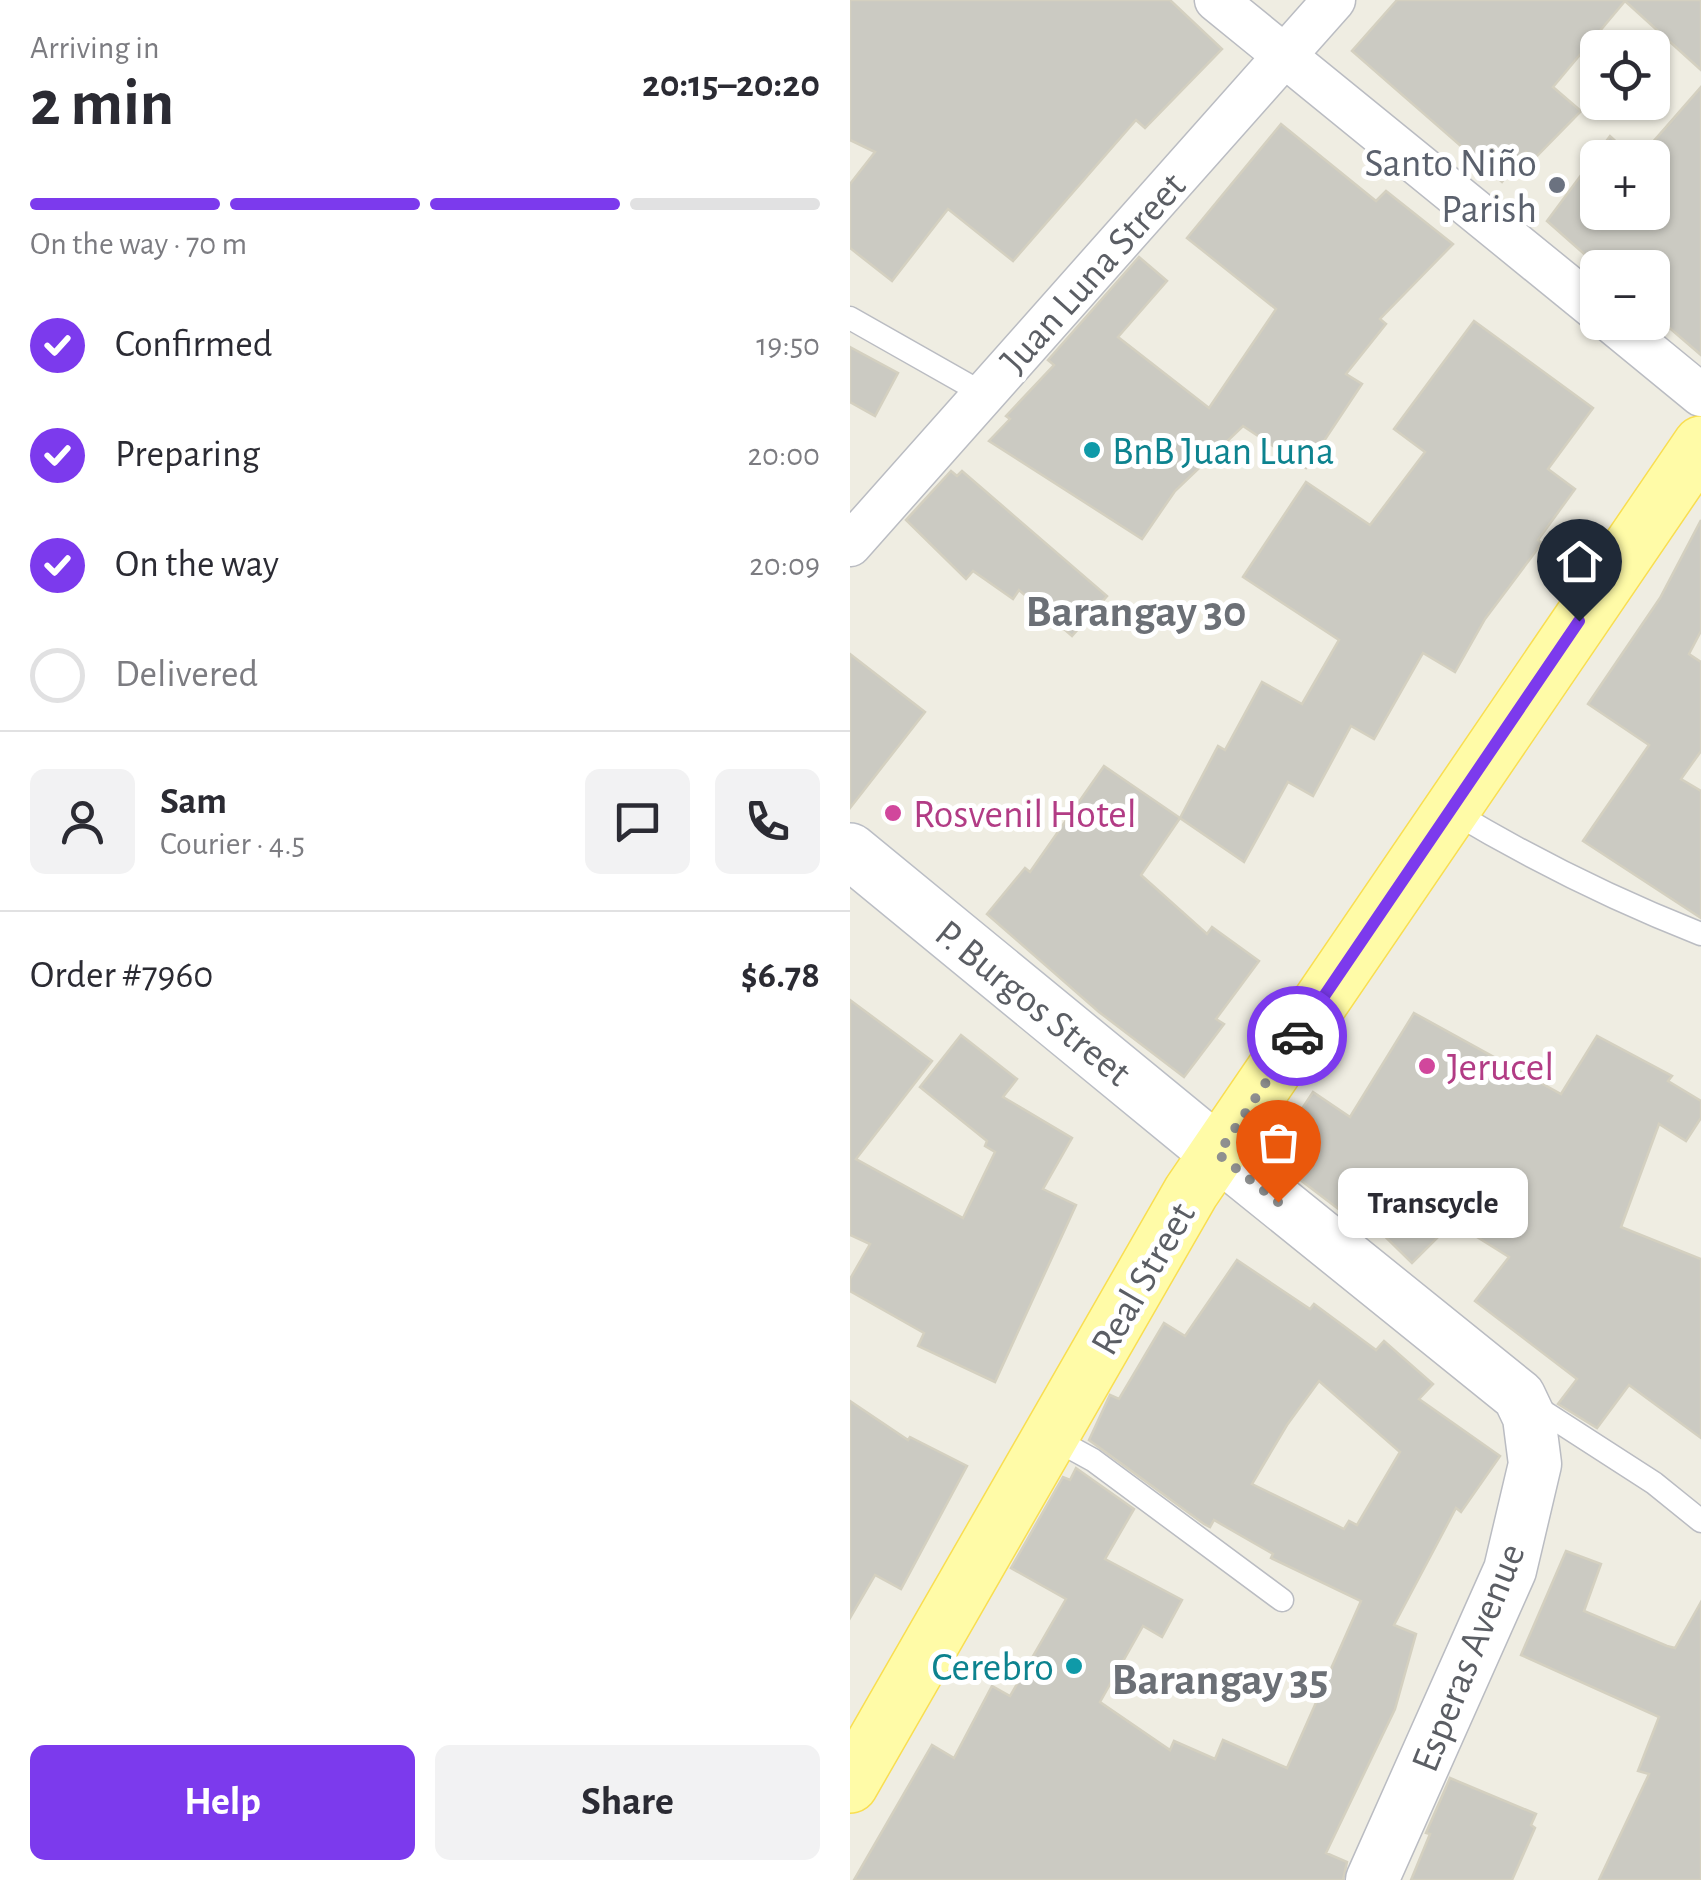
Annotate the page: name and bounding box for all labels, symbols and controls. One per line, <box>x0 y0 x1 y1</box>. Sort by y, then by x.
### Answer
map controls <box>1580 30 1670 340</box>
button: locate <box>1580 30 1670 120</box>
text: Arriving in <box>30 32 159 64</box>
text: 20:15–20:20 <box>642 66 820 104</box>
text: 2 min <box>30 72 174 137</box>
button: + <box>1580 140 1670 230</box>
place label: Santo Niño Parish <box>1364 144 1537 230</box>
street label: Juan Luna Street <box>994 165 1194 381</box>
marker: Santo Niño Parish <box>1546 174 1568 196</box>
text: On the way · 70 m <box>30 228 247 260</box>
button: − <box>1580 250 1670 340</box>
icon: check <box>30 318 85 373</box>
text: Confirmed <box>115 326 272 364</box>
text: 19:50 <box>756 329 820 361</box>
icon: check <box>30 428 85 483</box>
place label: BnB Juan Luna <box>1112 432 1334 472</box>
text: Preparing <box>115 436 260 474</box>
text: 20:00 <box>747 439 820 471</box>
marker: BnB Juan Luna <box>1081 439 1103 461</box>
pin <box>1537 519 1622 622</box>
icon: home <box>1552 534 1607 589</box>
icon: check <box>30 538 85 593</box>
text: On the way <box>115 546 279 584</box>
text: 20:09 <box>749 549 820 581</box>
district label: Barangay 30 <box>1026 590 1246 635</box>
text: Delivered <box>115 656 258 694</box>
button: person <box>30 769 135 874</box>
button: chat <box>585 769 690 874</box>
button: phone <box>715 769 820 874</box>
text: Sam <box>160 783 227 821</box>
place label: Rosvenil Hotel <box>913 795 1137 835</box>
marker: Rosvenil Hotel <box>882 802 904 824</box>
text: Courier · 4.5 <box>160 828 305 860</box>
street label: P. Burgos Street <box>928 913 1138 1094</box>
text: Order #7960 <box>30 957 213 995</box>
text: $6.78 <box>741 957 820 995</box>
courier <box>1247 986 1347 1086</box>
icon: car <box>1270 1009 1325 1064</box>
place label: Jerucel <box>1447 1048 1554 1088</box>
marker: Jerucel <box>1416 1055 1438 1077</box>
pin <box>1236 1100 1321 1203</box>
icon: bag <box>1251 1115 1306 1170</box>
callout: Transcycle <box>1338 1167 1528 1237</box>
text: Transcycle <box>1367 1187 1499 1219</box>
street label: Real Street <box>1084 1196 1203 1362</box>
street label: Esperas Avenue <box>1405 1538 1533 1777</box>
place label: Cerebro <box>932 1648 1054 1688</box>
marker: Cerebro <box>1063 1655 1085 1677</box>
district label: Barangay 35 <box>1112 1658 1328 1703</box>
button: Help <box>30 1745 415 1860</box>
button: Share <box>435 1745 820 1860</box>

